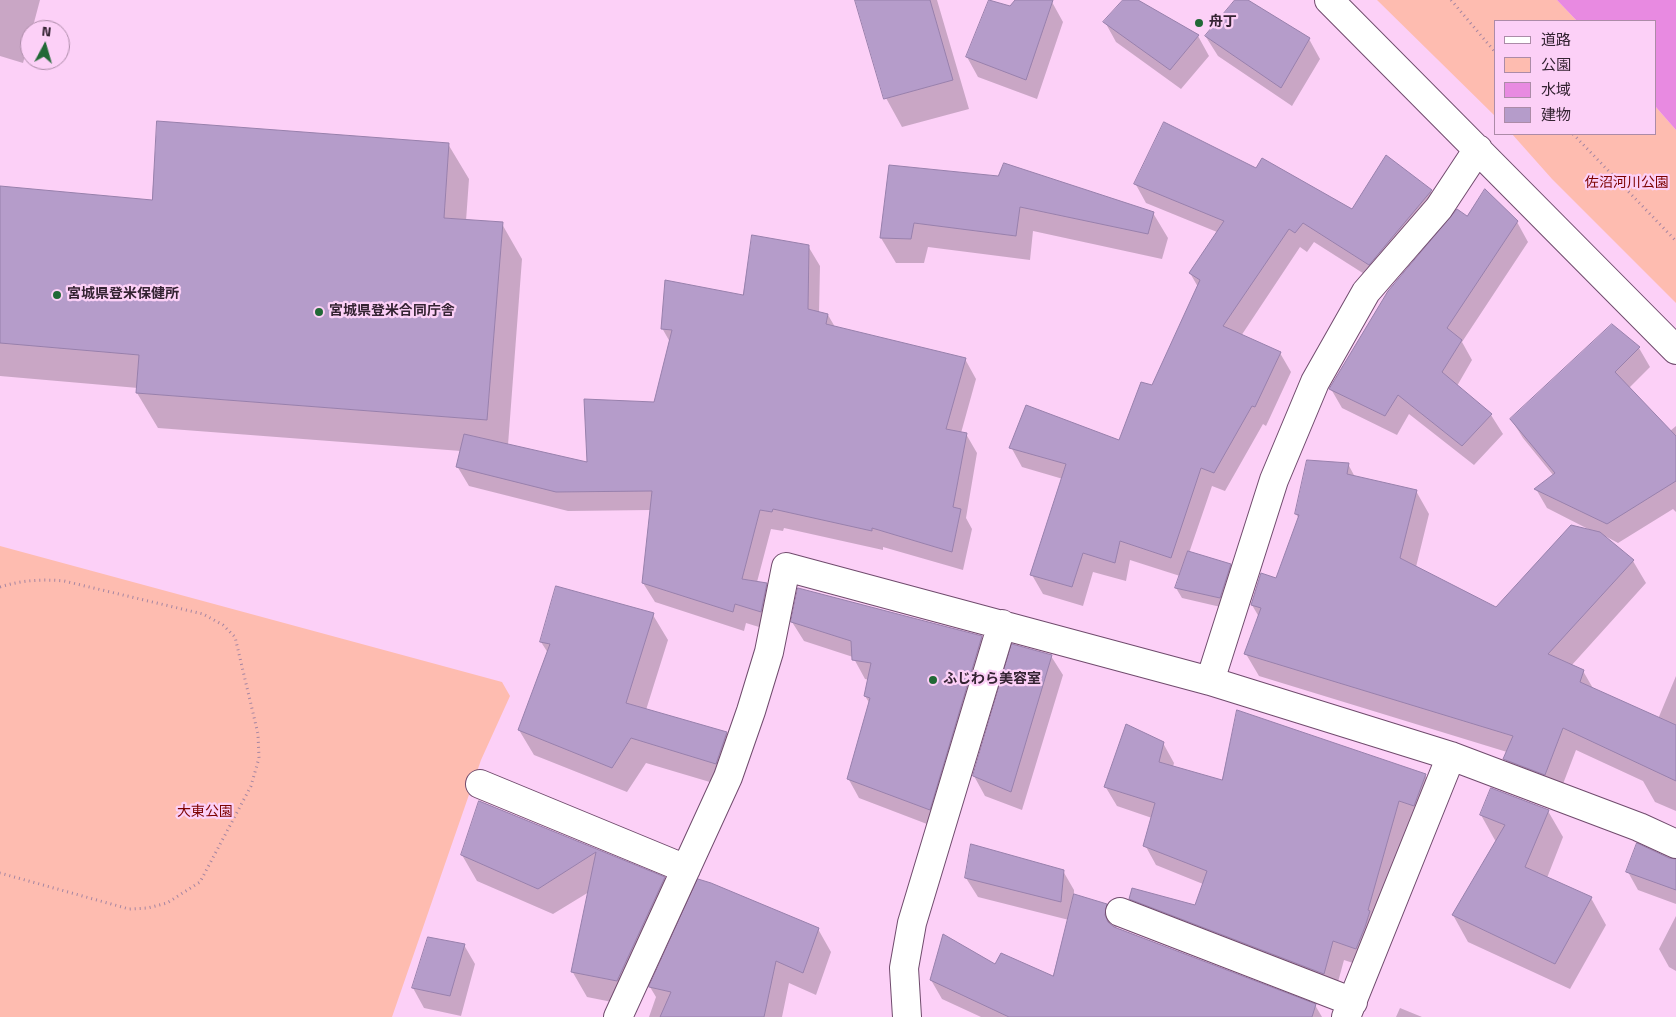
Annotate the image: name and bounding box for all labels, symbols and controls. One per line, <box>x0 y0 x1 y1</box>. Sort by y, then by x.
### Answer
place label: 舟丁 <box>1209 15 1237 31</box>
marker: 舟丁 <box>1193 17 1205 29</box>
north arrow <box>20 20 70 70</box>
text: N <box>41 20 52 42</box>
legend <box>1494 20 1656 135</box>
text: 道路 <box>1541 28 1571 51</box>
text: 公園 <box>1541 53 1571 76</box>
text: 水域 <box>1541 78 1571 101</box>
text: 建物 <box>1541 103 1571 126</box>
park label: 佐沼河川公園 <box>1585 176 1669 192</box>
place label: 宮城県登米保健所 <box>67 287 179 303</box>
marker: 宮城県登米保健所 <box>51 289 63 301</box>
place label: 宮城県登米合同庁舎 <box>329 304 455 320</box>
marker: 宮城県登米合同庁舎 <box>313 306 325 318</box>
place label: ふじわら美容室 <box>943 672 1041 688</box>
marker: ふじわら美容室 <box>927 674 939 686</box>
park label: 大東公園 <box>177 805 233 821</box>

